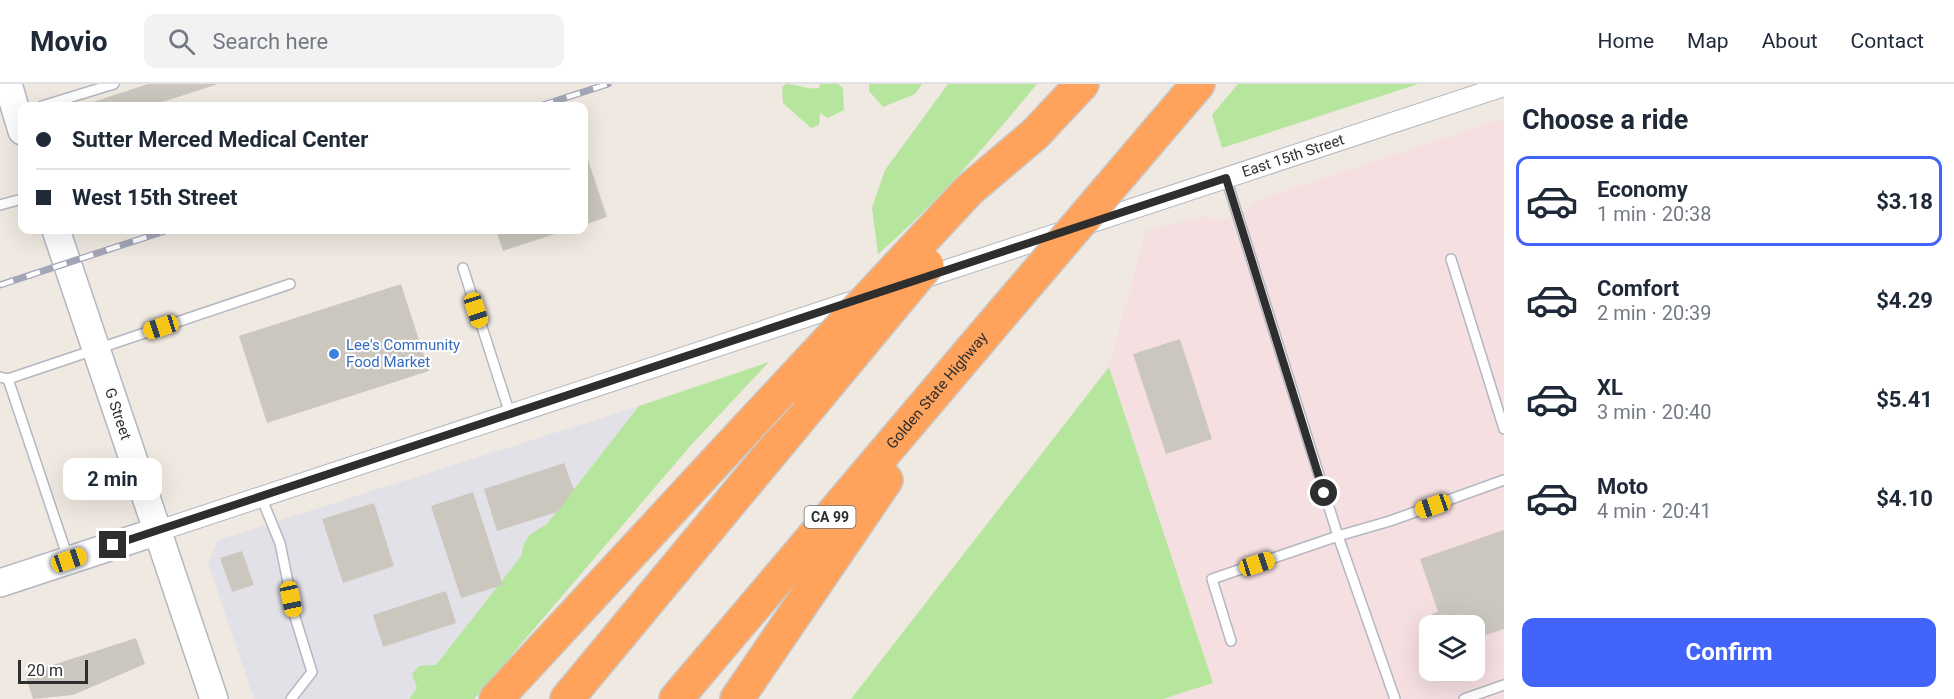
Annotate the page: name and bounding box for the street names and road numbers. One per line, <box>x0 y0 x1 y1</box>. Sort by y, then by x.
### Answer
street label: East 15th Street <box>1240 130 1346 181</box>
street label: Golden State Highway <box>883 329 991 453</box>
street label: G Street <box>101 386 135 442</box>
road number: CA 99 <box>804 506 856 528</box>

